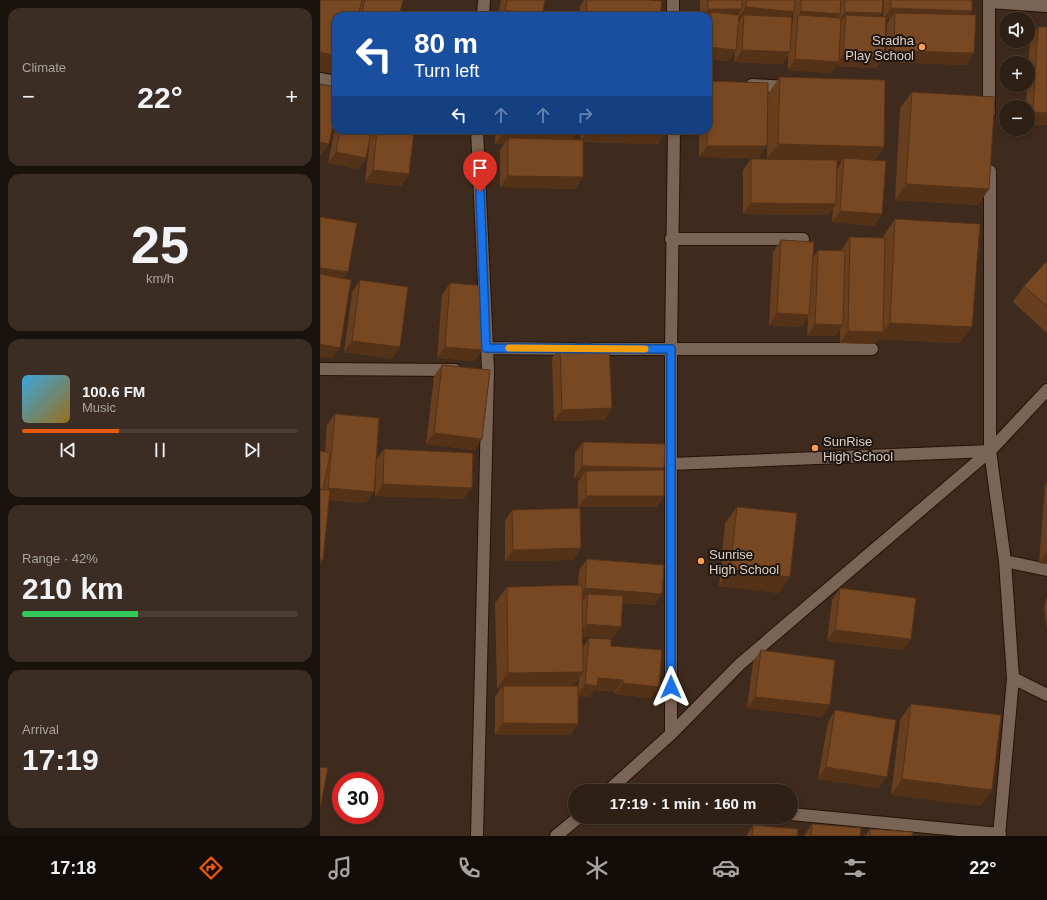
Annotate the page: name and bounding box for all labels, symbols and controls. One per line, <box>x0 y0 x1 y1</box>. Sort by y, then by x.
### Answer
map controls <box>999 12 1035 136</box>
button: sound <box>999 12 1035 48</box>
icon: left <box>348 28 400 80</box>
text: 80 m <box>414 28 478 59</box>
place label: Sradha Play School <box>845 33 915 63</box>
marker: Sradha Play School <box>917 42 927 52</box>
button: + <box>999 56 1035 92</box>
text: Climate <box>22 60 66 75</box>
text: Turn left <box>414 61 479 81</box>
text: 22° <box>137 81 183 114</box>
text: − <box>22 84 35 109</box>
text: + <box>285 84 298 109</box>
button: − <box>999 100 1035 136</box>
icon: left <box>448 104 470 126</box>
icon: ahead <box>490 104 512 126</box>
icon: ahead <box>532 104 554 126</box>
icon: right <box>574 104 596 126</box>
pin <box>463 151 497 192</box>
icon: arrive <box>469 157 491 179</box>
text: 25 <box>131 216 189 274</box>
text: km/h <box>146 271 174 286</box>
text: 100.6 FM <box>82 383 145 400</box>
text: Music <box>82 400 116 415</box>
place label: SunRise High School <box>823 434 893 464</box>
icon: previous <box>57 439 79 461</box>
icon: pause <box>149 439 171 461</box>
icon: next <box>241 439 263 461</box>
marker: SunRise High School <box>810 443 820 453</box>
place label: Sunrise High School <box>709 547 779 577</box>
text: Range · 42% <box>22 551 98 566</box>
marker: Sunrise High School <box>696 556 706 566</box>
text: 210 km <box>22 572 124 605</box>
position arrow <box>650 666 692 708</box>
text: Arrival <box>22 722 59 737</box>
text: 17:19 <box>22 743 99 776</box>
speed limit sign: 30 <box>332 772 384 824</box>
text: 17:19 · 1 min · 160 m <box>610 795 756 812</box>
icon: directions <box>197 854 225 882</box>
icon: music <box>326 854 354 882</box>
icon: phone <box>455 854 483 882</box>
icon: climate <box>583 854 611 882</box>
icon: car <box>712 854 740 882</box>
icon: filters <box>841 854 869 882</box>
text: 17:18 <box>50 858 96 878</box>
text: 22° <box>969 858 997 878</box>

